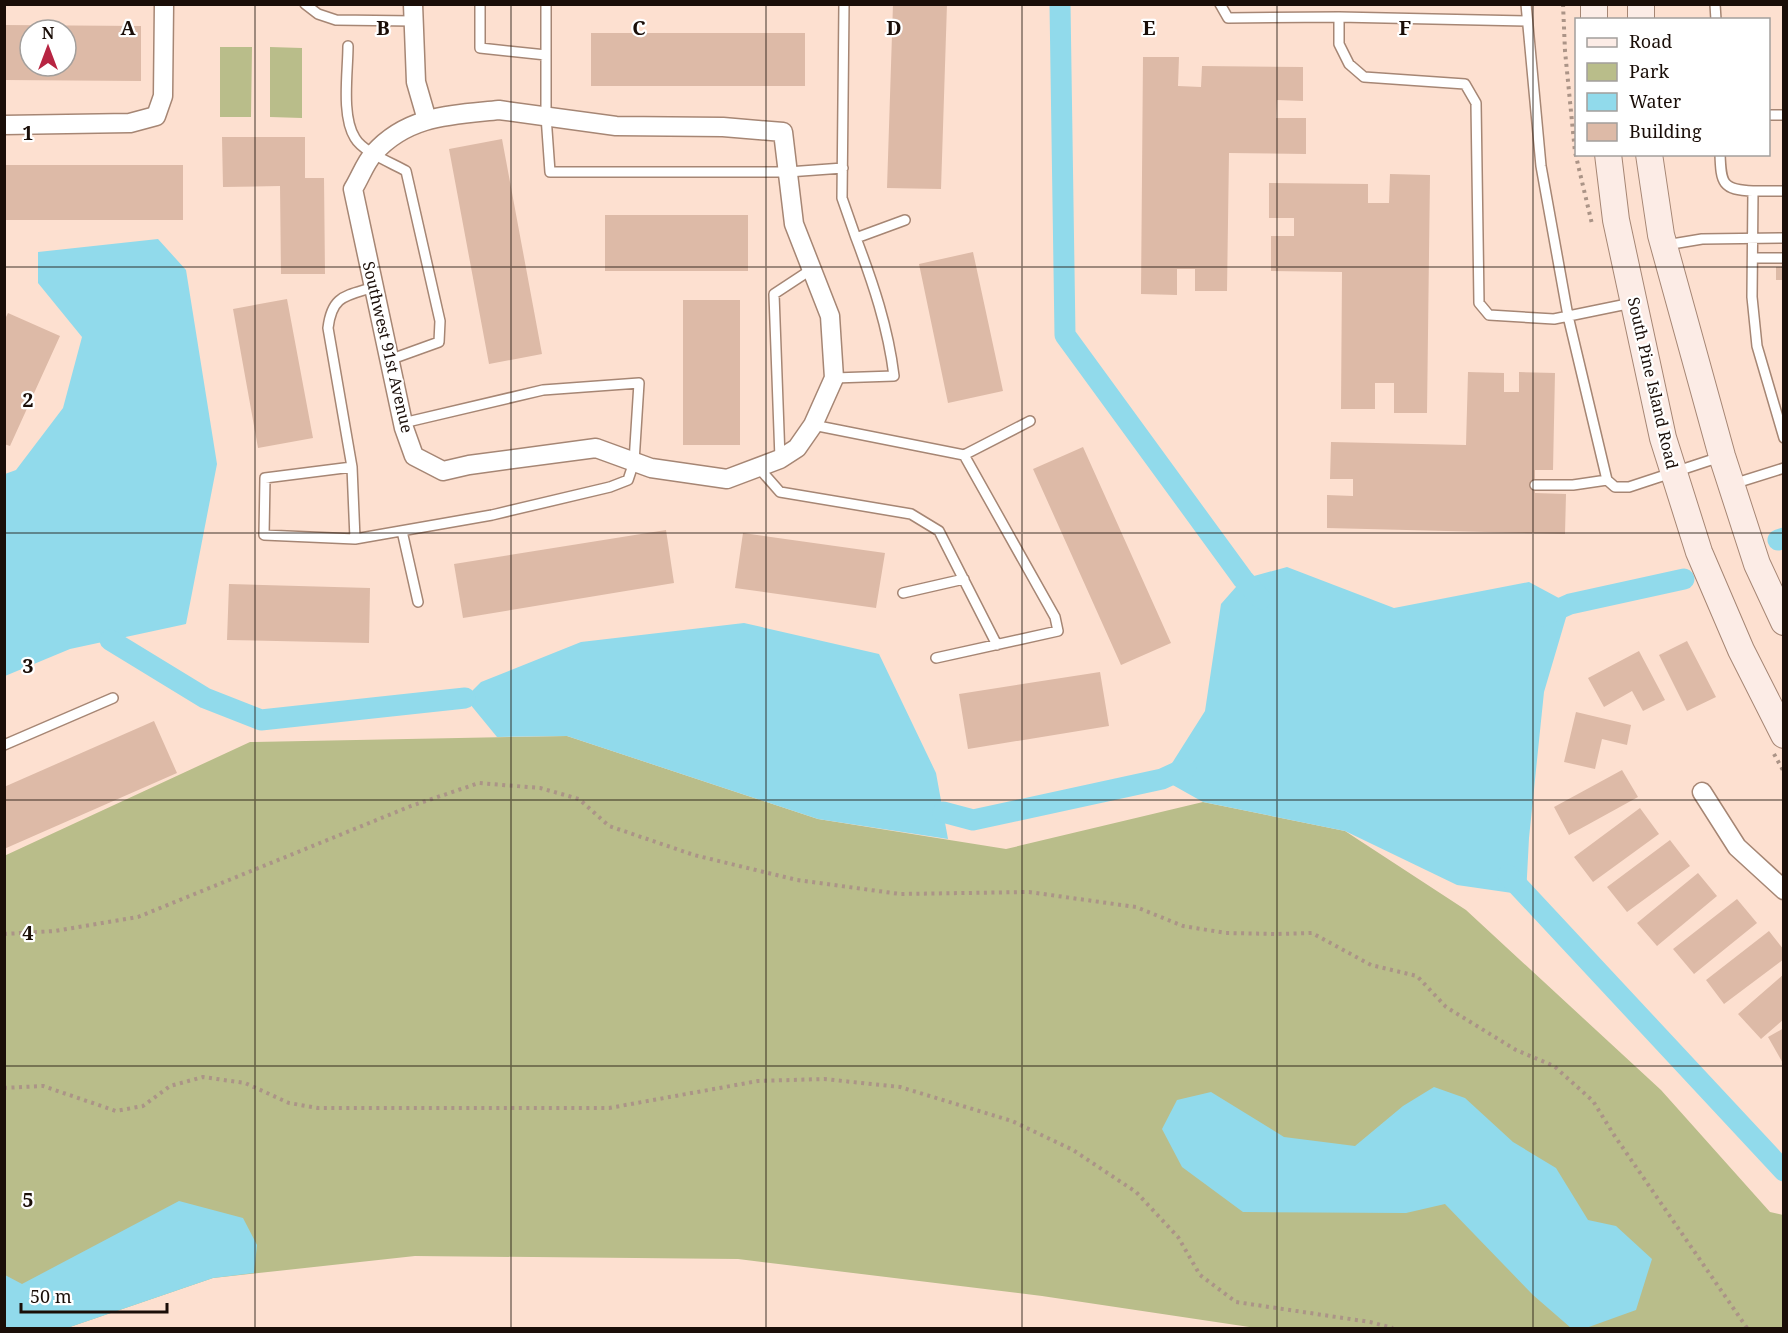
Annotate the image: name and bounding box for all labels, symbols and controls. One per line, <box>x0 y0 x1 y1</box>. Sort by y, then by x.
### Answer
text: A <box>120 14 136 41</box>
text: B <box>376 14 390 41</box>
text: C <box>632 14 646 41</box>
text: D <box>886 14 902 41</box>
text: E <box>1142 14 1156 41</box>
text: F <box>1399 14 1411 41</box>
north arrow <box>18 18 78 78</box>
legend <box>1575 18 1770 156</box>
text: N <box>42 22 55 44</box>
text: Road <box>1629 29 1672 53</box>
text: Park <box>1629 59 1669 83</box>
text: Water <box>1629 89 1682 113</box>
text: 1 <box>22 119 34 146</box>
text: Building <box>1629 119 1702 143</box>
street label: Southwest 91st Avenue <box>358 259 418 435</box>
street label: South Pine Island Road <box>1623 295 1684 471</box>
text: 2 <box>22 386 34 413</box>
text: 3 <box>22 652 34 679</box>
text: 4 <box>22 919 34 946</box>
text: 5 <box>22 1186 34 1213</box>
scale bar <box>21 1276 166 1314</box>
text: 50 m <box>30 1284 72 1308</box>

